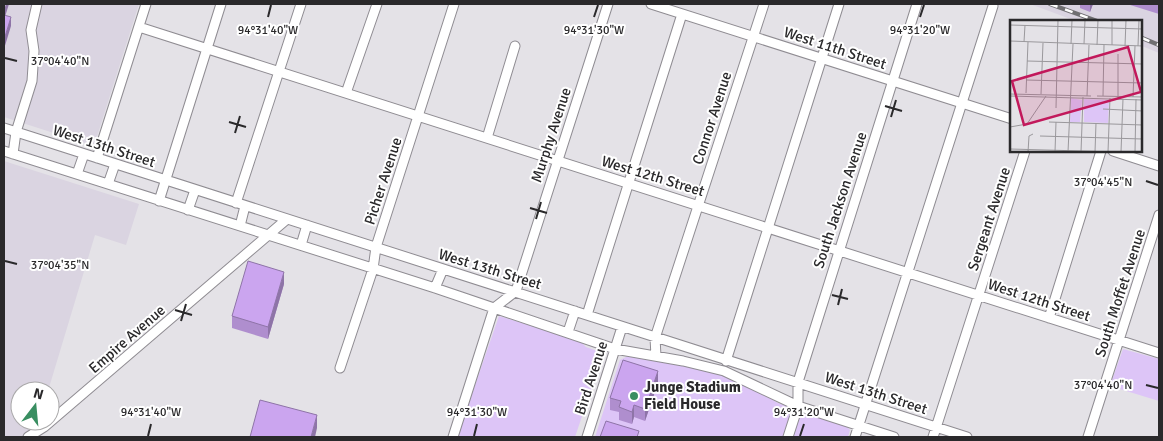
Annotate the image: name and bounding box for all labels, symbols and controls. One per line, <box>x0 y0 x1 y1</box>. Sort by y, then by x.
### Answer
inset map <box>1010 20 1143 152</box>
text: 94°31'40"W <box>238 23 298 38</box>
text: 94°31'30"W <box>564 23 624 38</box>
street label: West 11th Street <box>781 23 889 73</box>
text: 94°31'20"W <box>890 23 950 38</box>
text: 37°04'40"N <box>31 54 89 69</box>
street label: Connor Avenue <box>689 69 735 167</box>
street label: Murphy Avenue <box>527 85 575 185</box>
street label: West 13th Street <box>50 121 158 171</box>
street label: South Jackson Avenue <box>809 130 871 270</box>
street label: Picher Avenue <box>360 135 406 227</box>
street label: West 12th Street <box>599 152 707 200</box>
street label: Sergeant Avenue <box>964 165 1014 273</box>
text: 37°04'45"N <box>1074 175 1132 190</box>
street label: South Moffet Avenue <box>1091 227 1149 359</box>
street label: West 13th Street <box>436 245 544 293</box>
text: 37°04'35"N <box>31 258 89 273</box>
street label: West 12th Street <box>985 275 1093 325</box>
street label: Empire Avenue <box>85 301 169 377</box>
street label: Bird Avenue <box>571 339 611 417</box>
street label: West 13th Street <box>822 368 930 418</box>
place label: Junge Stadium Field House <box>644 378 741 413</box>
text: 37°04'40"N <box>1074 378 1132 393</box>
north arrow <box>10 381 60 431</box>
text: N <box>31 384 45 403</box>
marker: Junge Stadium Field House <box>628 390 640 402</box>
text: 94°31'40"W <box>121 405 181 420</box>
text: 94°31'30"W <box>447 405 507 420</box>
text: 94°31'20"W <box>774 405 834 420</box>

